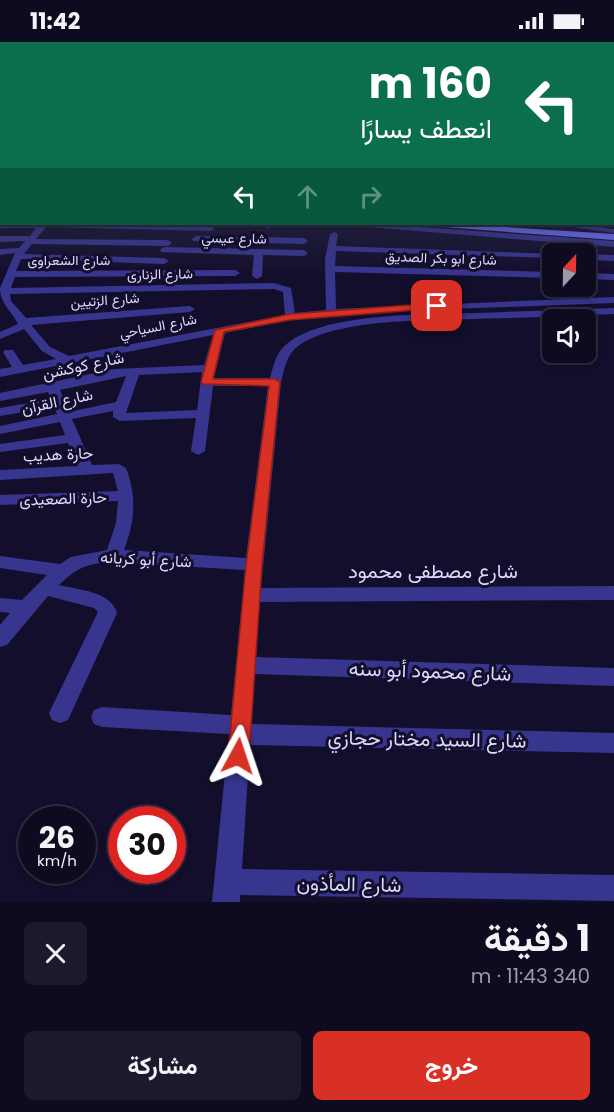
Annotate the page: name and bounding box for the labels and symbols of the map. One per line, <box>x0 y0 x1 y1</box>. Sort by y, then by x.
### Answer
street label: شارع عيسي <box>201 227 267 251</box>
north arrow <box>542 243 596 297</box>
street label: شارع ابو بكر الصديق <box>385 246 497 271</box>
street label: شارع الشعراوى <box>28 250 110 271</box>
street label: شارع الزنارى <box>127 263 193 286</box>
pin <box>411 280 462 331</box>
street label: شارع الزتيين <box>70 288 140 313</box>
street label: شارع السياحي <box>118 309 199 345</box>
street label: شارع كوكشن <box>40 346 126 385</box>
street label: شارع القرآن <box>19 383 95 420</box>
street label: حارة هديب <box>22 441 94 468</box>
street label: حارة الصعيدى <box>19 485 108 512</box>
street label: شارع أبو كريانه <box>100 546 192 573</box>
street label: شارع مصطفى محمود <box>348 557 518 585</box>
street label: شارع محمود أبو سنه <box>348 654 512 688</box>
street label: شارع السيد مختار حجازي <box>327 723 527 758</box>
position arrow <box>206 724 270 788</box>
speed limit sign: 30 <box>108 806 186 884</box>
street label: شارع المأذون <box>296 869 402 899</box>

